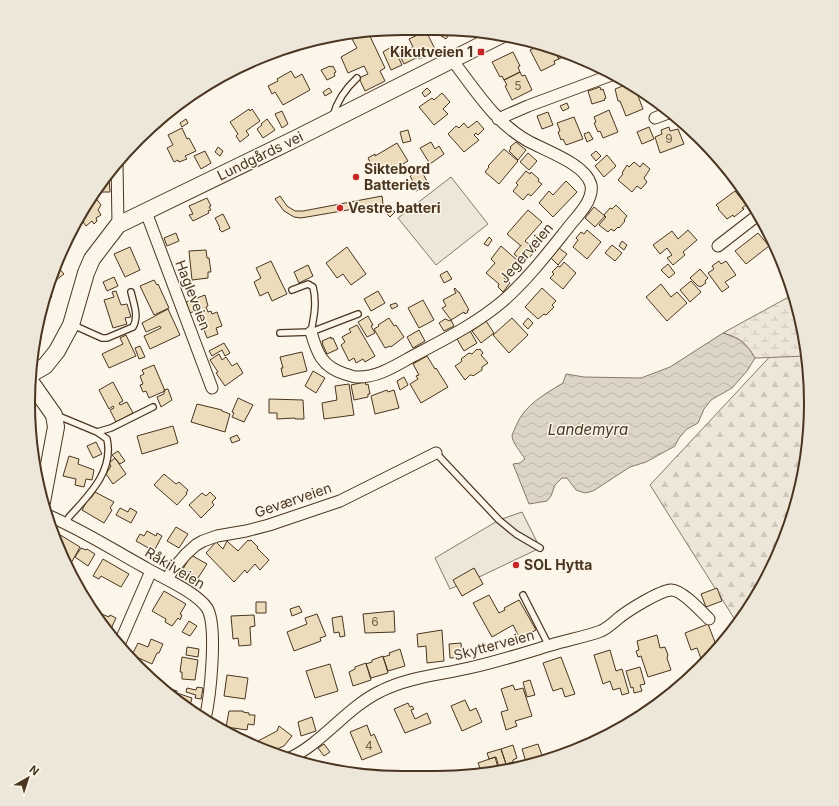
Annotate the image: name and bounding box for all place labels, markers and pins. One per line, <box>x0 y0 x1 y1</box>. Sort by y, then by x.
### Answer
place label: Kikutveien 1 <box>390 43 473 60</box>
marker: Kikutveien 1 <box>476 47 486 57</box>
place label: Siktebord Batteriets <box>364 160 430 193</box>
marker: Siktebord Batteriets <box>351 172 361 182</box>
place label: Vestre batteri <box>348 199 441 216</box>
marker: Vestre batteri <box>335 203 345 213</box>
place label: SOL Hytta <box>524 556 592 573</box>
marker: SOL Hytta <box>511 560 521 570</box>

